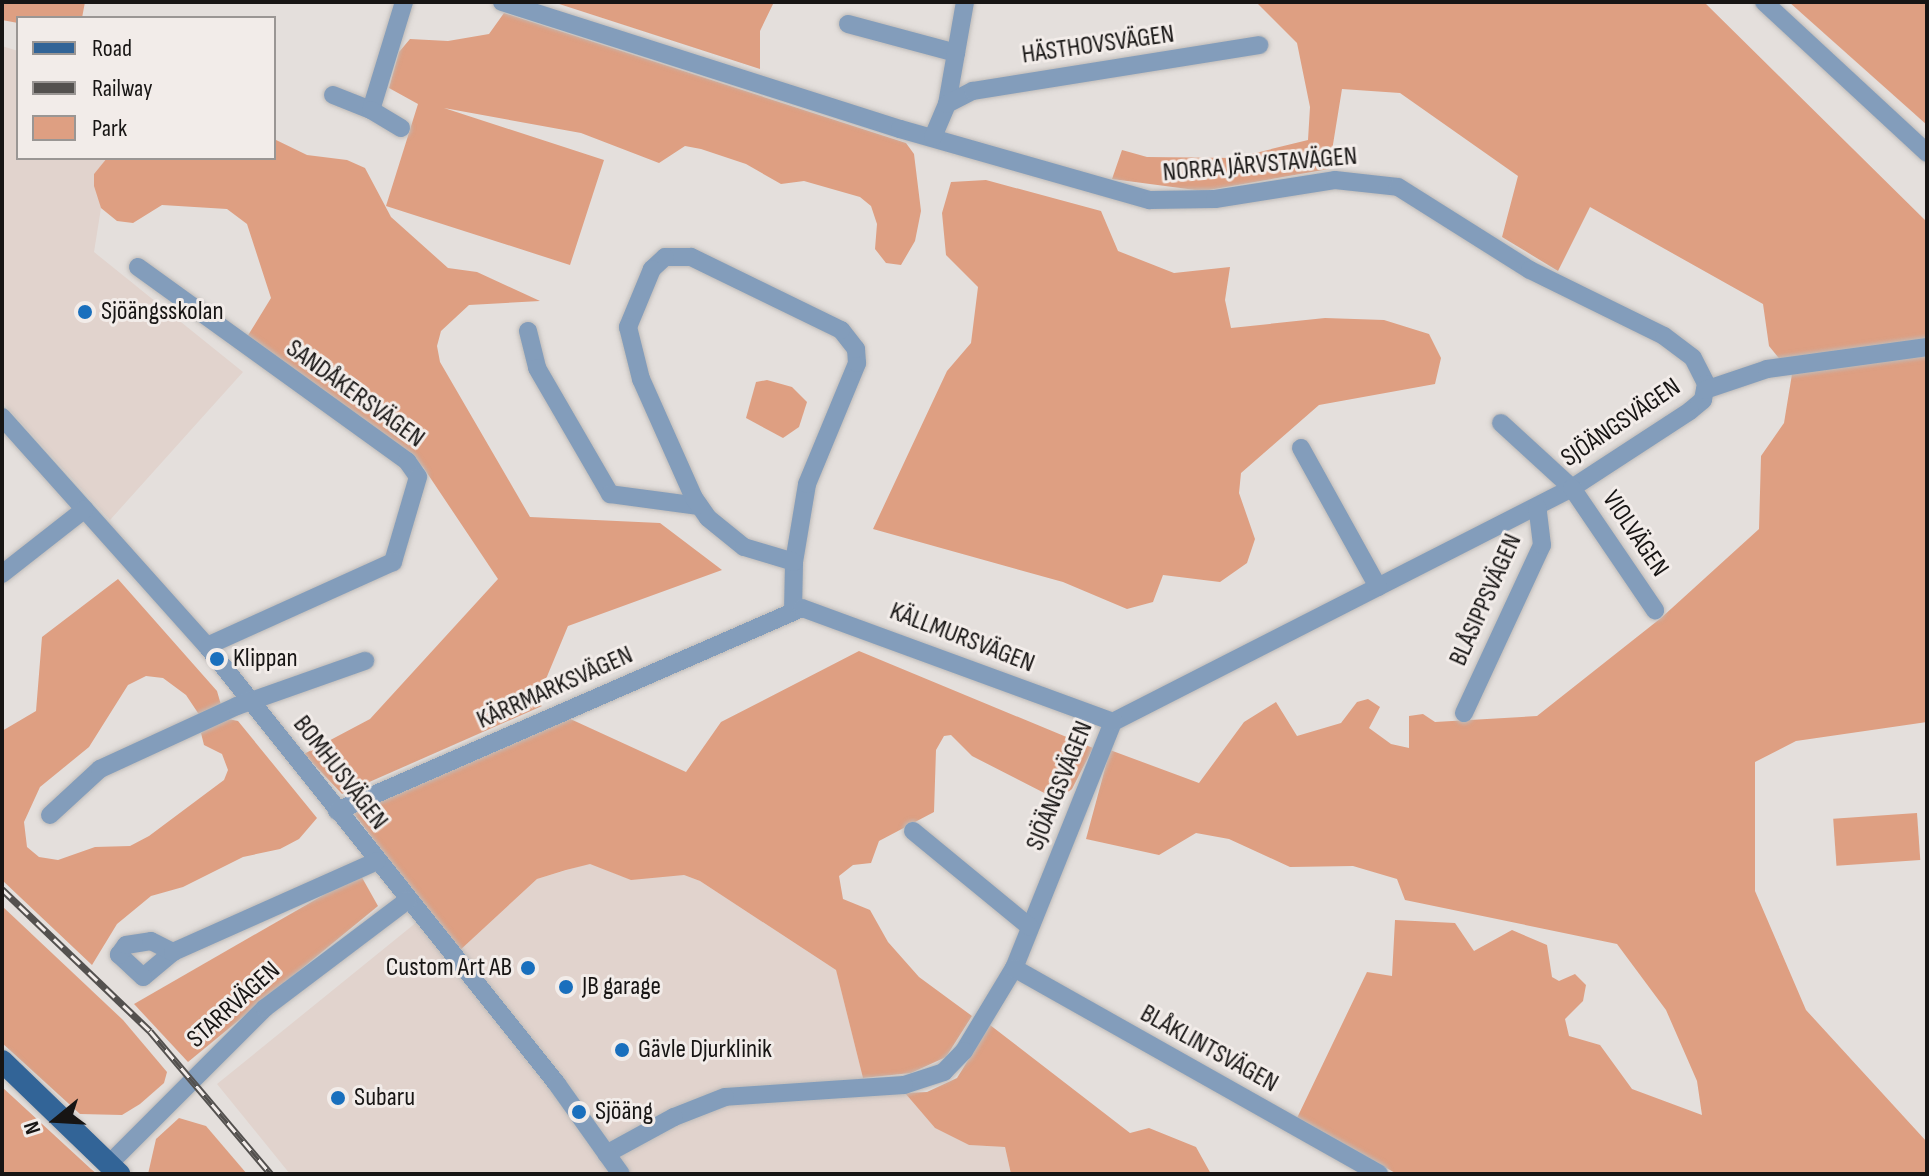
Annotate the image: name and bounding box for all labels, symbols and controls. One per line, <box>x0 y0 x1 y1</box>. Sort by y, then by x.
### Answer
legend <box>16 16 276 160</box>
street label: HÄSTHOVSVÄGEN <box>1020 19 1176 71</box>
text: Road <box>92 34 132 63</box>
text: Railway <box>92 74 152 103</box>
text: Park <box>92 114 127 143</box>
street label: NORRA JÄRVSTAVÄGEN <box>1162 141 1358 189</box>
place label: Sjöängsskolan <box>101 296 224 328</box>
marker: Sjöängsskolan <box>76 303 94 321</box>
street label: SANDÅKERSVÄGEN <box>280 333 430 455</box>
street label: SJÖÄNGSVÄGEN <box>1556 372 1686 474</box>
street label: VIOLVÄGEN <box>1595 485 1675 583</box>
street label: BLÅSIPPSVÄGEN <box>1443 529 1529 671</box>
street label: KÄLLMURSVÄGEN <box>885 596 1039 680</box>
street label: KÄRRMARKSVÄGEN <box>472 640 638 736</box>
place label: Klippan <box>233 643 298 675</box>
marker: Klippan <box>208 650 226 668</box>
street label: BOMHUSVÄGEN <box>286 710 394 836</box>
street label: SJÖÄNGSVÄGEN <box>1020 717 1100 855</box>
place label: Custom Art AB <box>386 952 512 984</box>
street label: STARRVÄGEN <box>181 955 287 1055</box>
marker: Custom Art AB <box>519 959 537 977</box>
place label: JB garage <box>582 971 661 1003</box>
marker: JB garage <box>557 978 575 996</box>
street label: BLÅKLINTSVÄGEN <box>1135 998 1283 1100</box>
place label: Gävle Djurklinik <box>638 1034 772 1066</box>
marker: Gävle Djurklinik <box>613 1041 631 1059</box>
north arrow <box>16 1080 96 1160</box>
place label: Subaru <box>354 1082 415 1114</box>
marker: Subaru <box>329 1089 347 1107</box>
place label: Sjöäng <box>595 1096 653 1128</box>
marker: Sjöäng <box>570 1103 588 1121</box>
text: N <box>18 1118 47 1137</box>

